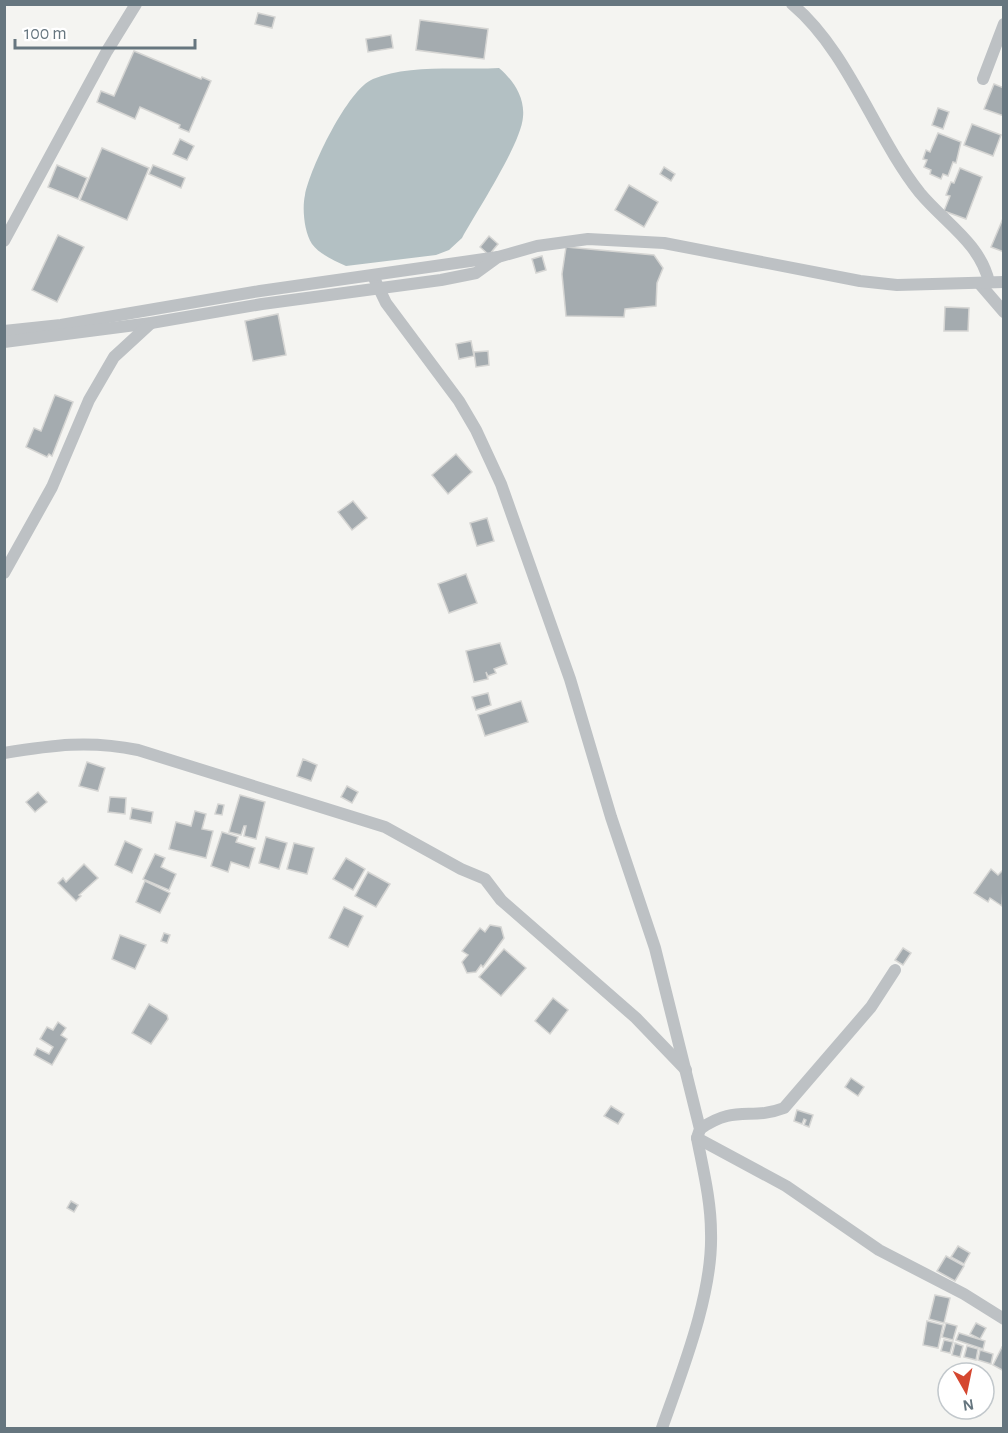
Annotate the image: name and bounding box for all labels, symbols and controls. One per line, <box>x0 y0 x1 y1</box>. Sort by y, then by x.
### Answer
scale bar <box>15 12 195 50</box>
text: 100 m <box>24 25 67 43</box>
north arrow <box>936 1361 996 1421</box>
text: N <box>961 1396 975 1414</box>

